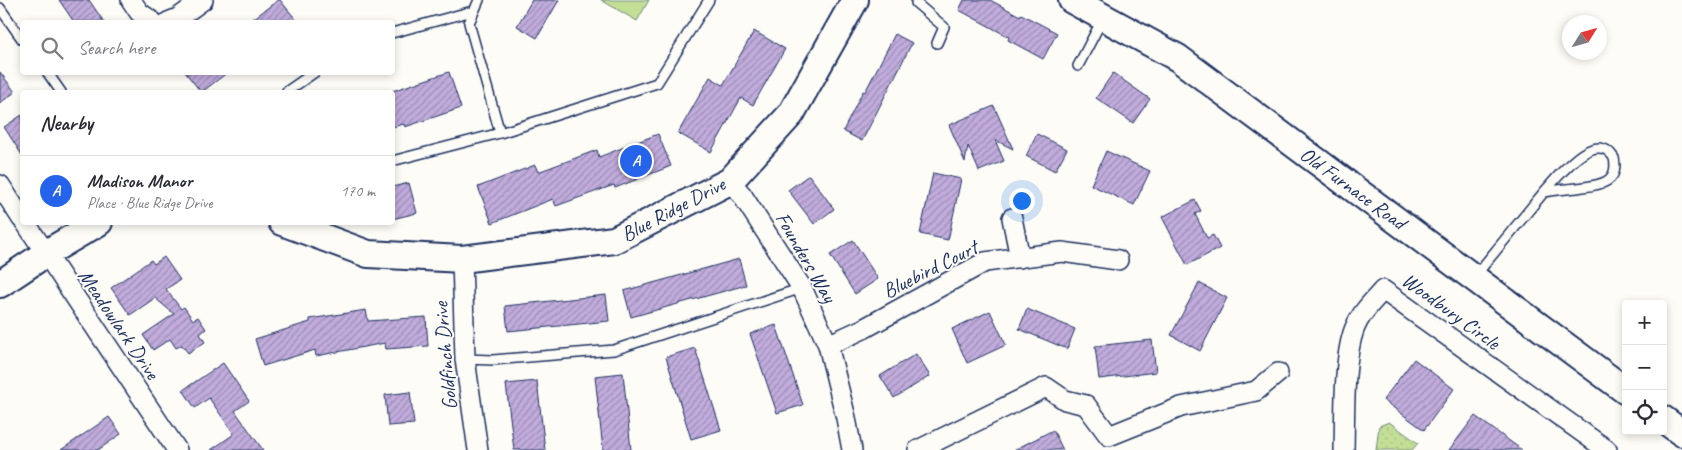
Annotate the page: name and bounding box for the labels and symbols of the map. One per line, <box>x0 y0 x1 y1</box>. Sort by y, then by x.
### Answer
north arrow <box>1562 15 1607 60</box>
street label: Old Furnace Road <box>1295 141 1413 237</box>
pin: A <box>620 142 652 180</box>
street label: Blue Ridge Drive <box>617 170 730 247</box>
your location <box>1009 188 1035 214</box>
street label: Founders Way <box>770 207 843 308</box>
street label: Bluebird Court <box>878 233 984 304</box>
street label: Meadowlark Drive <box>73 264 166 385</box>
street label: Woodbury Circle <box>1397 267 1506 356</box>
street label: Goldfinch Drive <box>427 300 463 411</box>

